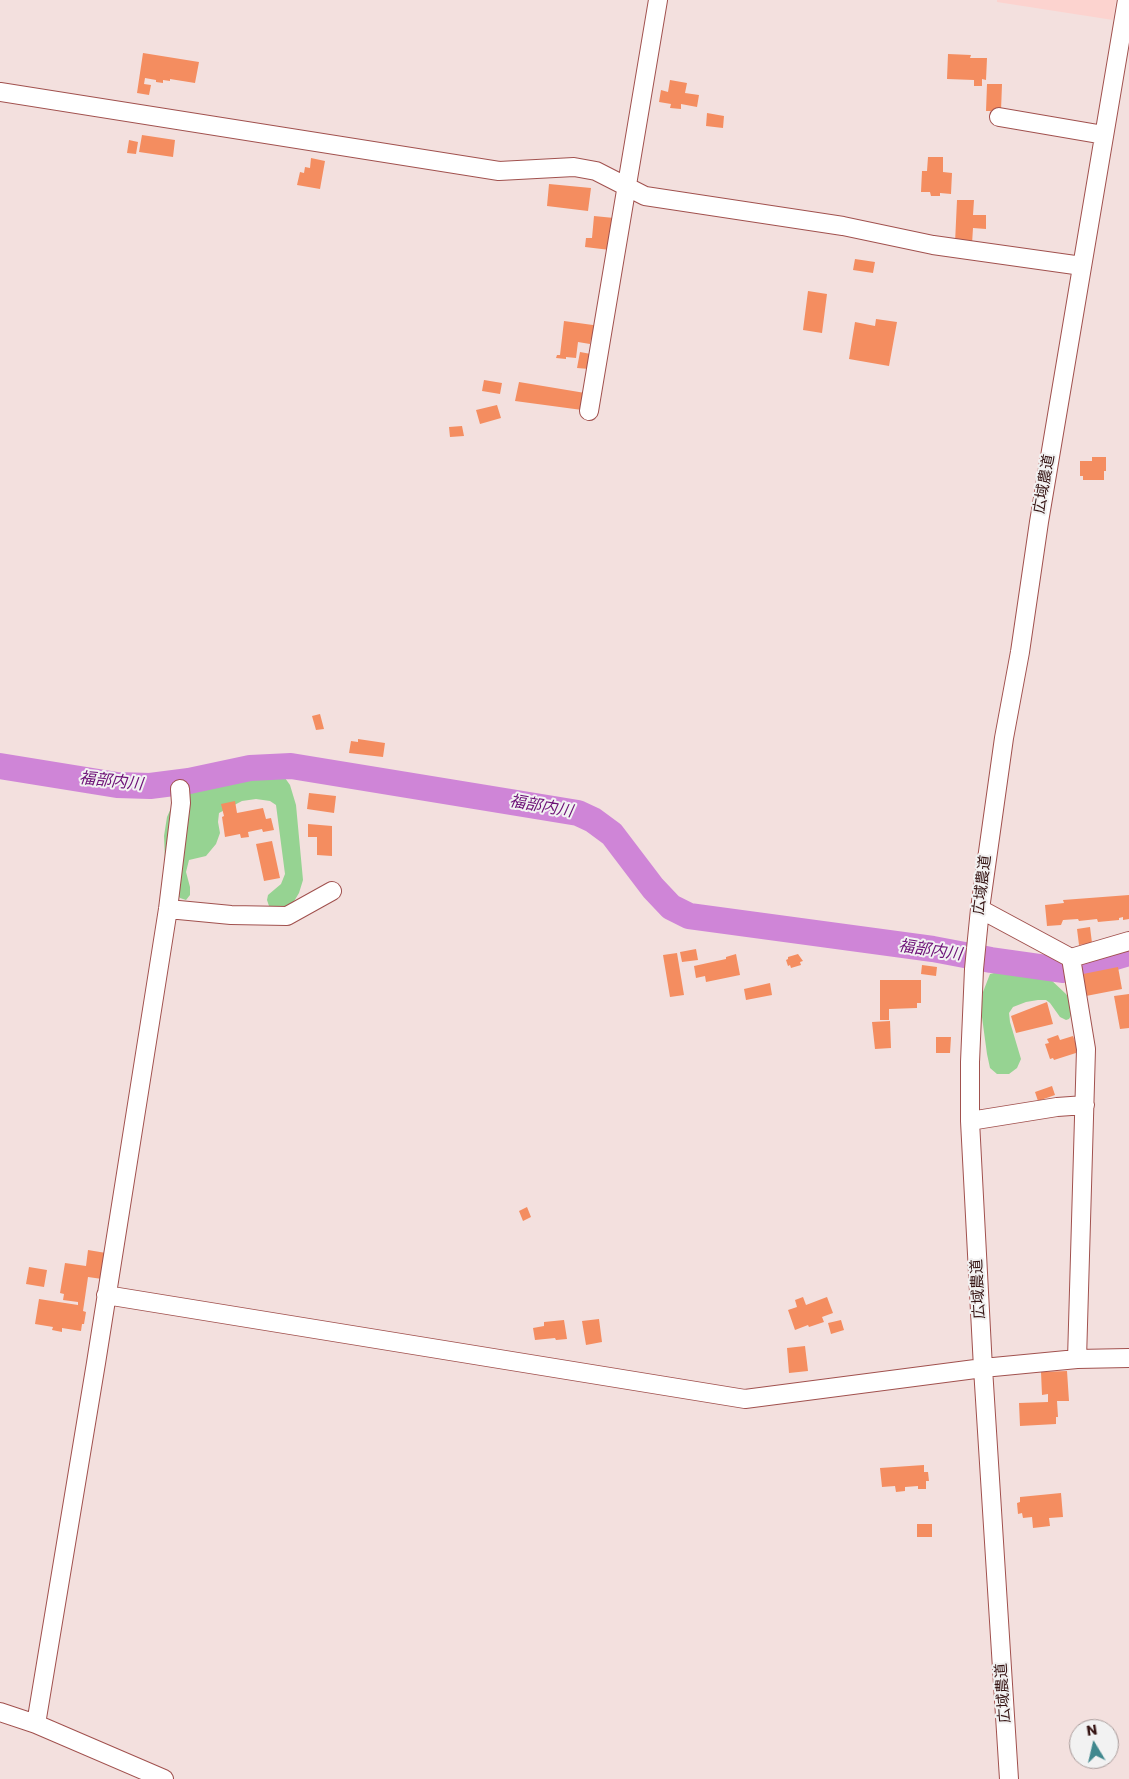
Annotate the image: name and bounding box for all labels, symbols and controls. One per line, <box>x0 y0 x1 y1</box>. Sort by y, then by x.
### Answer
street label: 広域農道 <box>1031 453 1059 515</box>
water label: 福部内川 <box>78 769 144 795</box>
water label: 福部内川 <box>508 792 574 822</box>
street label: 広域農道 <box>970 854 996 916</box>
water label: 福部内川 <box>897 937 963 965</box>
street label: 広域農道 <box>968 1259 990 1319</box>
street label: 広域農道 <box>993 1662 1015 1724</box>
north arrow <box>1069 1719 1119 1769</box>
text: N <box>1085 1719 1099 1741</box>

